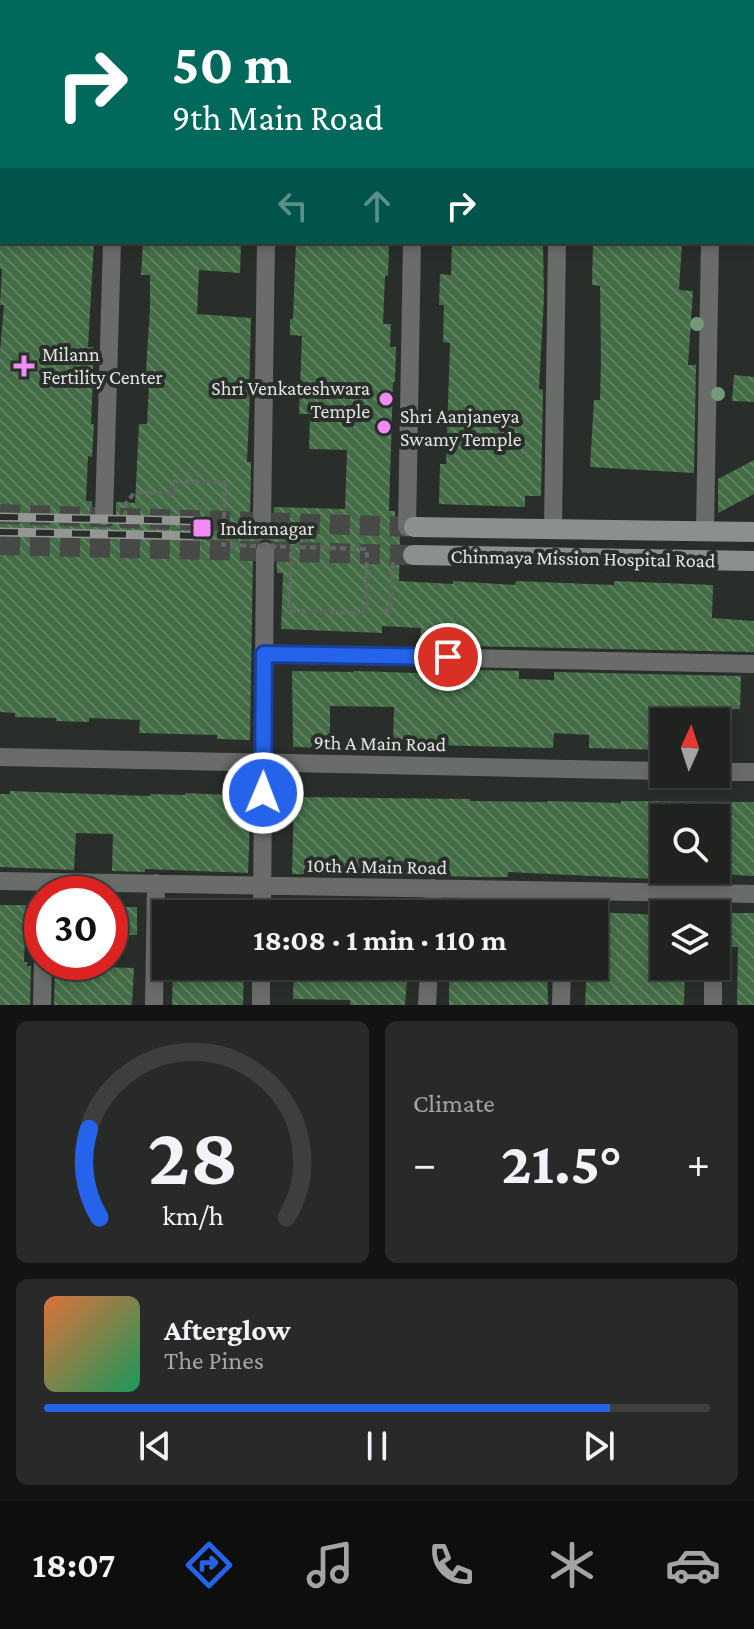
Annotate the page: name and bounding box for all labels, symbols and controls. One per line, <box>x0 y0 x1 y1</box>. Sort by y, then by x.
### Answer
icon: right <box>40 32 144 136</box>
text: 50 m <box>172 33 292 95</box>
text: 9th Main Road <box>172 98 383 138</box>
icon: left <box>271 184 315 228</box>
icon: ahead <box>355 184 399 228</box>
icon: right <box>439 184 483 228</box>
place label: Milann Fertility Center <box>42 343 163 389</box>
marker: Milann Fertility Center <box>13 355 35 377</box>
place label: Shri Venkateshwara Temple <box>211 377 370 423</box>
marker: Shri Venkateshwara Temple <box>377 390 395 408</box>
place label: Shri Aanjaneya Swamy Temple <box>400 405 522 451</box>
marker: Shri Aanjaneya Swamy Temple <box>375 418 393 436</box>
marker: Indiranagar <box>191 517 213 539</box>
place label: Indiranagar <box>220 517 314 540</box>
street label: Chinmaya Mission Hospital Road <box>450 545 716 572</box>
pin <box>414 623 482 691</box>
icon: arrive <box>426 635 470 679</box>
north arrow <box>650 708 730 788</box>
map controls <box>650 708 730 980</box>
street label: 9th A Main Road <box>314 731 447 755</box>
position arrow <box>221 751 305 835</box>
button: search <box>650 804 730 884</box>
street label: 10th A Main Road <box>307 854 448 878</box>
speed limit sign: 30 <box>24 876 128 980</box>
button: layers <box>650 900 730 980</box>
text: 18:08 · 1 min · 110 m <box>253 923 507 956</box>
text: Climate <box>413 1089 495 1118</box>
text: 28 <box>147 1109 238 1202</box>
text: 21.5° <box>501 1129 622 1196</box>
text: − <box>413 1139 436 1187</box>
text: + <box>687 1139 710 1187</box>
text: km/h <box>162 1199 223 1231</box>
text: Afterglow <box>164 1313 291 1346</box>
text: The Pines <box>164 1346 264 1375</box>
icon: previous <box>133 1424 177 1468</box>
icon: pause <box>355 1424 399 1468</box>
icon: next <box>577 1424 621 1468</box>
icon: directions <box>181 1537 237 1593</box>
icon: music <box>302 1537 358 1593</box>
icon: phone <box>423 1537 479 1593</box>
icon: climate <box>544 1537 600 1593</box>
icon: car <box>665 1537 721 1593</box>
text: 18:07 <box>33 1545 115 1585</box>

